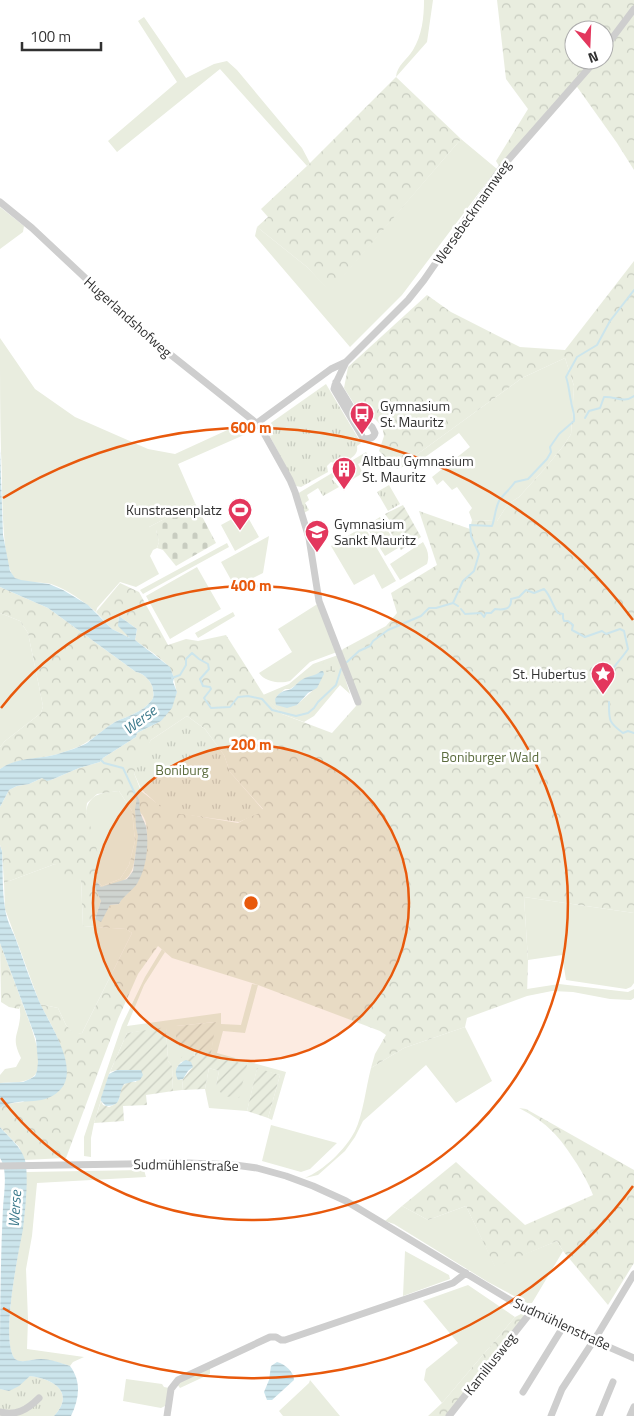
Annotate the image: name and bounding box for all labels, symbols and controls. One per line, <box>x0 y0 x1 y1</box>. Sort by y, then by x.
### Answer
scale bar <box>22 20 101 52</box>
north arrow <box>564 20 614 70</box>
text: 100 m <box>30 25 71 48</box>
text: N <box>585 46 601 69</box>
street label: Wersebeckmannweg <box>428 155 516 268</box>
street label: Hugerlandshofweg <box>80 271 177 362</box>
place label: Gymnasium St. Mauritz <box>380 395 450 432</box>
bus stop icon: Gymnasium St. Mauritz <box>349 401 375 435</box>
text: 600 m <box>230 416 272 439</box>
place label: Altbau Gymnasium St. Mauritz <box>362 450 474 487</box>
building icon: Altbau Gymnasium St. Mauritz <box>331 456 357 490</box>
sports icon: Kunstrasenplatz <box>227 497 253 531</box>
place label: Kunstrasenplatz <box>126 499 222 520</box>
place label: Gymnasium Sankt Mauritz <box>334 513 416 550</box>
school or university icon: Gymnasium Sankt Mauritz <box>304 519 330 553</box>
text: 400 m <box>230 574 272 597</box>
place icon: St. Hubertus <box>590 661 616 695</box>
place label: St. Hubertus <box>513 663 586 684</box>
water label: Werse <box>118 699 162 740</box>
text: 200 m <box>230 733 272 756</box>
park label: Boniburger Wald <box>441 746 539 767</box>
park label: Boniburg <box>155 759 209 780</box>
centre of rings <box>242 894 260 912</box>
street label: Sudmühlenstraße <box>133 1153 239 1176</box>
water label: Werse <box>2 1189 27 1228</box>
street label: Sudmühlenstraße <box>510 1292 614 1355</box>
street label: Kamillusweg <box>458 1328 521 1400</box>

